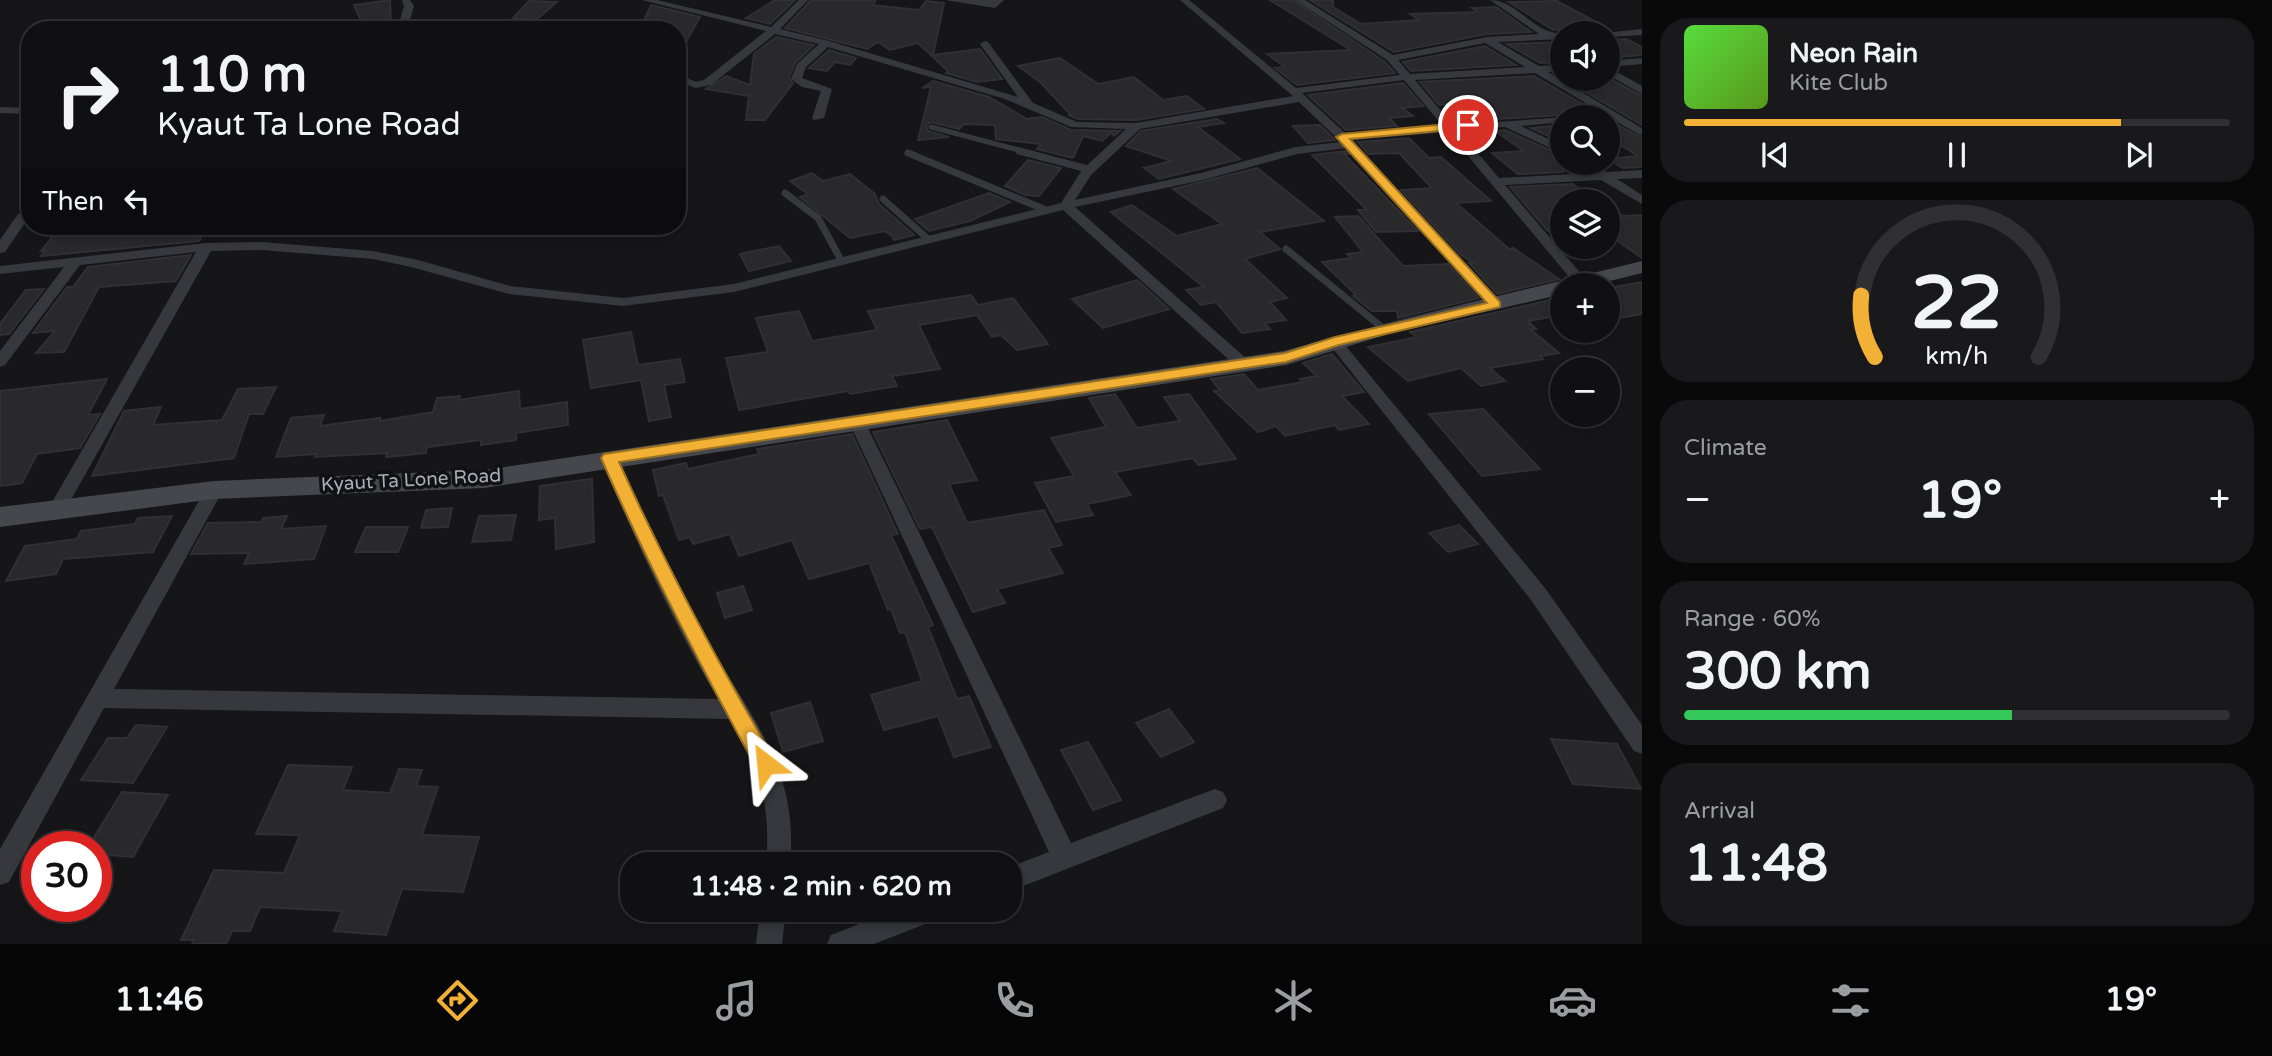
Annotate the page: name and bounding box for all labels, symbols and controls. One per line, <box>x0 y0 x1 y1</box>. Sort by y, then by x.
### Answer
map controls <box>1550 21 1620 427</box>
button: sound <box>1550 21 1620 91</box>
text: Neon Rain <box>1789 38 1918 69</box>
text: 110 m <box>157 46 307 105</box>
icon: right <box>42 49 133 140</box>
text: Kite Club <box>1789 69 1888 97</box>
pin <box>1438 95 1498 155</box>
button: search <box>1550 105 1620 175</box>
text: Kyaut Ta Lone Road <box>157 106 461 144</box>
icon: arrive <box>1449 106 1487 144</box>
icon: previous <box>1756 136 1794 174</box>
icon: pause <box>1938 136 1976 174</box>
icon: next <box>2120 136 2158 174</box>
icon: left <box>118 182 156 220</box>
text: Then <box>42 186 104 217</box>
button: layers <box>1550 189 1620 259</box>
text: 22 <box>1911 260 2003 348</box>
button: + <box>1550 273 1620 343</box>
text: km/h <box>1926 340 1988 370</box>
button: − <box>1550 357 1620 427</box>
text: Climate <box>1684 434 1767 462</box>
street label: Kyaut Ta Lone Road <box>320 464 502 496</box>
text: 19° <box>1917 469 2002 532</box>
text: − <box>1684 477 1711 523</box>
text: + <box>2209 477 2230 523</box>
text: Range · 60% <box>1684 605 1820 633</box>
text: 300 km <box>1684 640 1872 703</box>
position arrow <box>729 727 803 801</box>
text: Arrival <box>1684 797 1755 825</box>
speed limit sign: 30 <box>21 831 112 922</box>
text: 11:48 <box>1684 832 1828 895</box>
text: 11:48 · 2 min · 620 m <box>690 871 952 902</box>
icon: directions <box>433 976 482 1025</box>
icon: music <box>712 976 761 1025</box>
icon: phone <box>990 976 1039 1025</box>
icon: climate <box>1269 976 1318 1025</box>
icon: car <box>1548 976 1597 1025</box>
icon: filters <box>1826 976 1875 1025</box>
text: 11:46 <box>115 981 204 1019</box>
text: 19° <box>2105 981 2157 1019</box>

